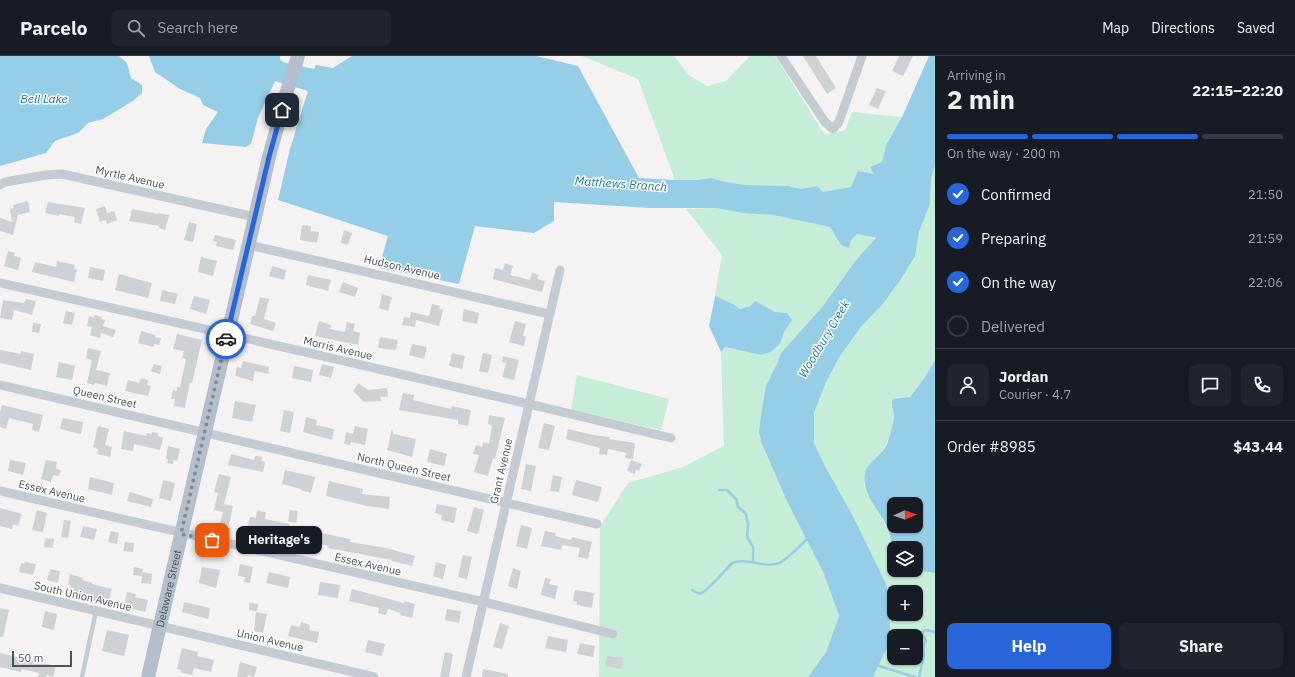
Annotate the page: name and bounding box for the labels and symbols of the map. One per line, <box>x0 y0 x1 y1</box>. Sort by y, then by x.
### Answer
water label: Bell Lake <box>20 91 68 106</box>
pin <box>265 93 299 127</box>
street label: Myrtle Avenue <box>94 162 166 192</box>
water label: Matthews Branch <box>574 173 668 194</box>
street label: Hudson Avenue <box>363 251 441 283</box>
water label: Woodbury Creek <box>795 297 853 380</box>
courier <box>206 319 246 359</box>
street label: Morris Avenue <box>302 333 374 363</box>
street label: Queen Street <box>72 383 138 411</box>
street label: Grant Avenue <box>487 437 515 505</box>
street label: North Queen Street <box>356 449 452 485</box>
street label: Essex Avenue <box>17 477 87 505</box>
north arrow <box>887 497 923 533</box>
pin <box>195 523 229 557</box>
callout: Heritage's <box>236 526 322 554</box>
street label: Delaware Street <box>153 548 184 629</box>
street label: Essex Avenue <box>333 550 403 578</box>
street label: South Union Avenue <box>33 578 133 614</box>
street label: Union Avenue <box>235 626 305 654</box>
scale bar <box>12 649 72 668</box>

